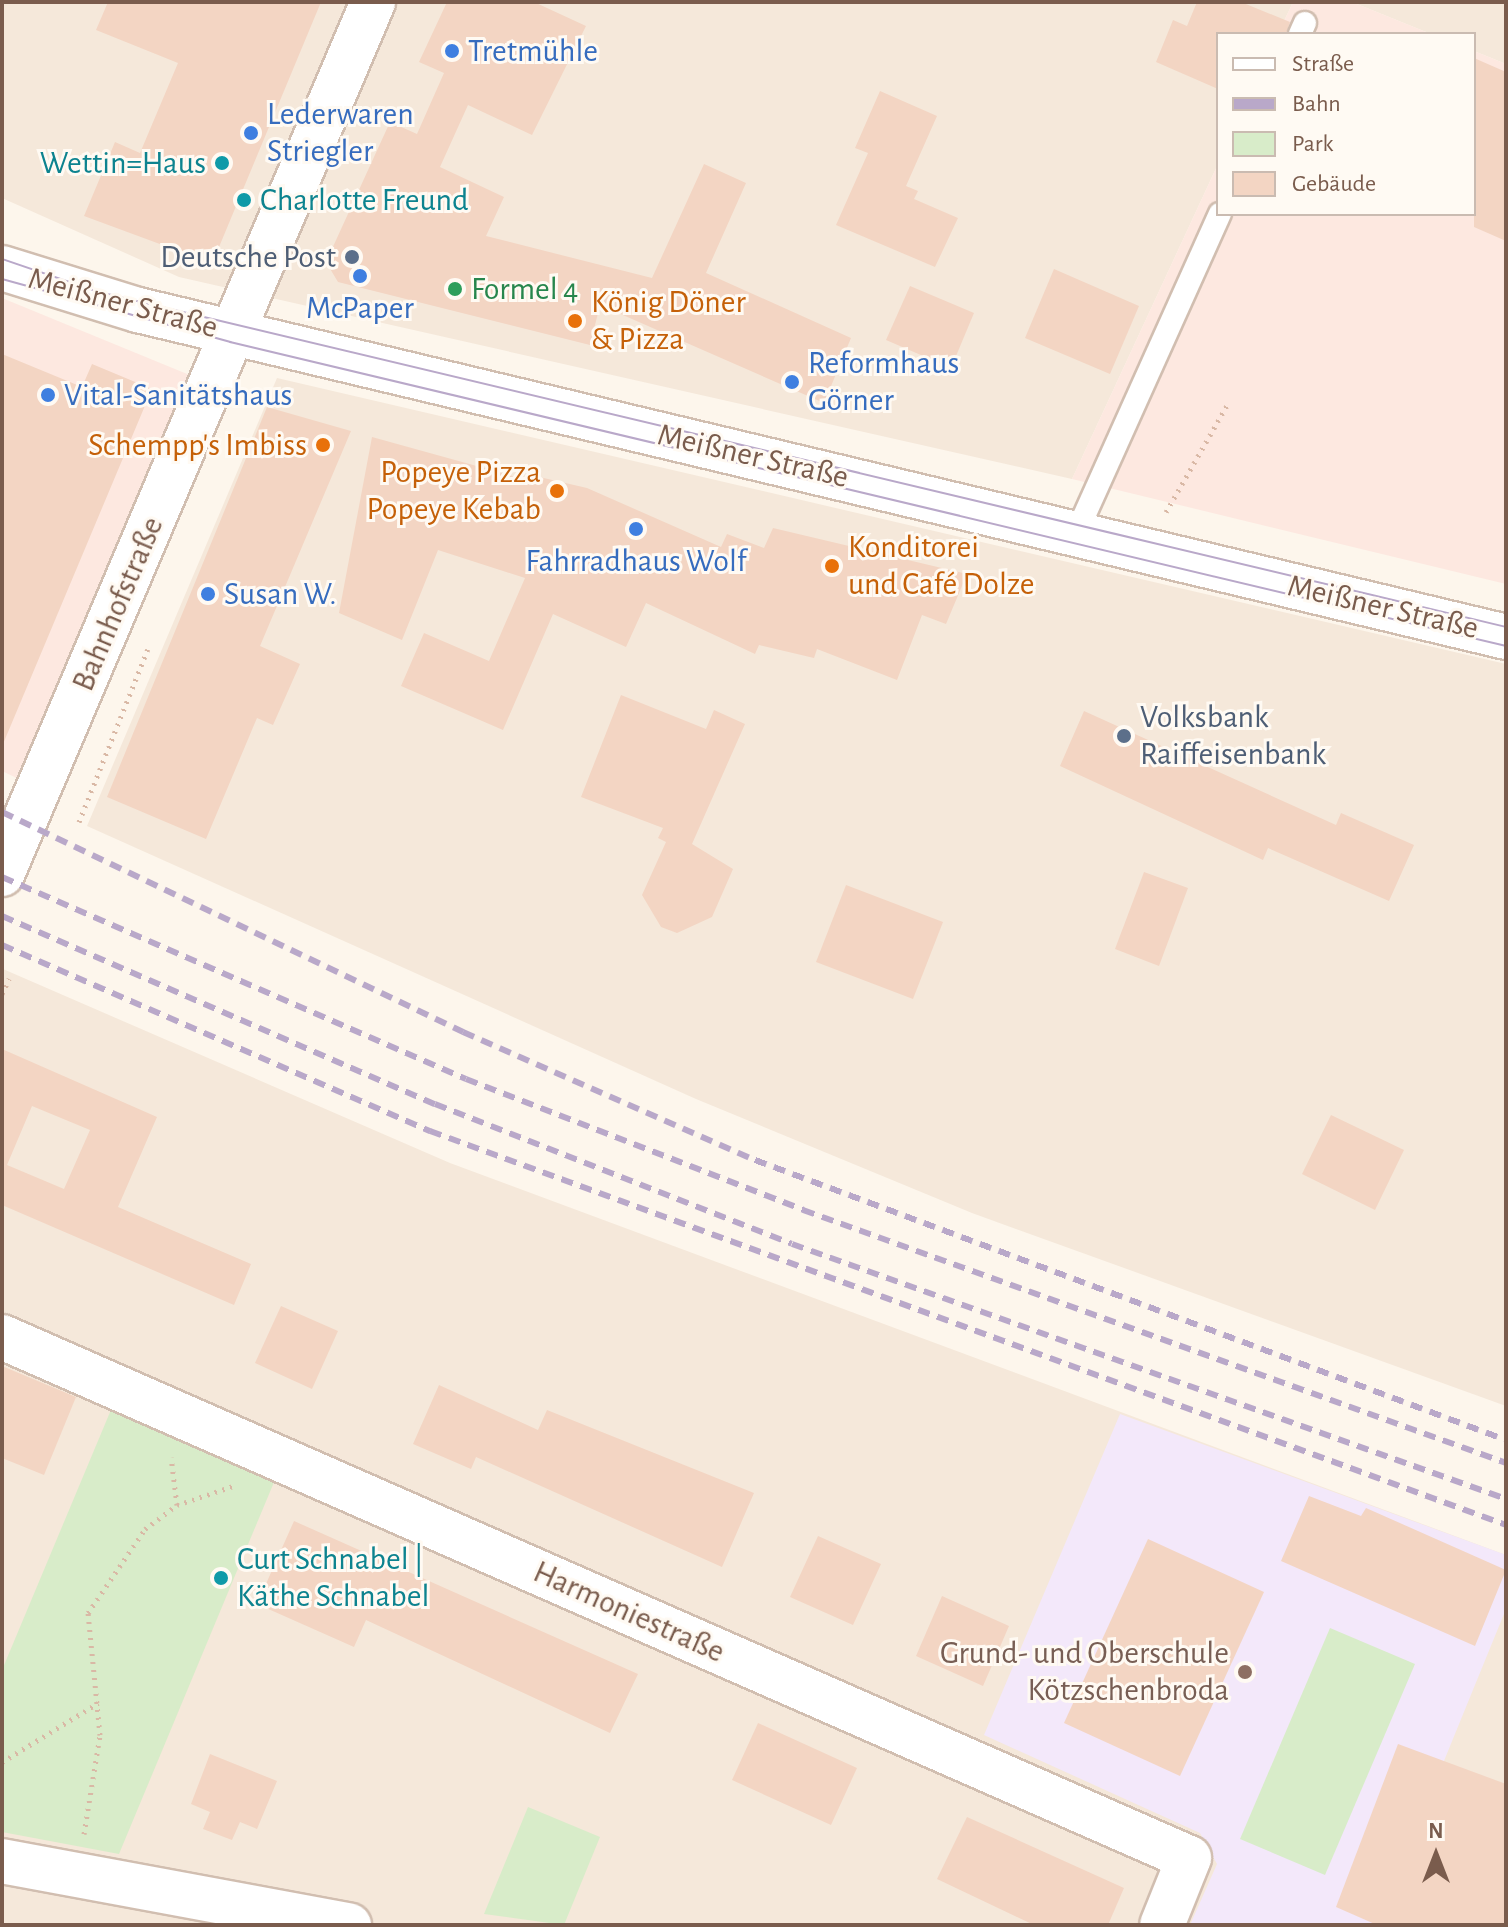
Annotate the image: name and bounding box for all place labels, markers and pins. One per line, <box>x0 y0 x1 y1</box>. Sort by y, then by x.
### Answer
place label: Tretmühle <box>468 32 598 70</box>
marker: Tretmühle <box>443 42 461 60</box>
place label: Lederwaren Striegler <box>267 96 414 171</box>
marker: Lederwaren Striegler <box>242 124 260 142</box>
place label: Wettin=Haus <box>40 144 206 182</box>
marker: Wettin=Haus <box>213 154 231 172</box>
place label: Charlotte Freund <box>260 181 469 219</box>
marker: Charlotte Freund <box>235 191 253 209</box>
place label: Deutsche Post <box>160 238 336 276</box>
marker: Deutsche Post <box>343 248 361 266</box>
marker: McPaper <box>351 267 369 285</box>
place label: Formel 4 <box>471 270 578 308</box>
marker: Formel 4 <box>446 280 464 298</box>
place label: König Döner & Pizza <box>591 284 746 359</box>
place label: McPaper <box>306 289 414 327</box>
marker: König Döner & Pizza <box>566 312 584 330</box>
place label: Reformhaus Görner <box>808 345 959 420</box>
marker: Reformhaus Görner <box>783 373 801 391</box>
place label: Vital-Sanitätshaus <box>64 376 292 414</box>
marker: Vital-Sanitätshaus <box>39 386 57 404</box>
place label: Schempp's Imbiss <box>88 426 307 464</box>
marker: Schempp's Imbiss <box>314 436 332 454</box>
place label: Popeye Pizza Popeye Kebab <box>367 454 541 529</box>
marker: Popeye Pizza Popeye Kebab <box>548 482 566 500</box>
marker: Fahrradhaus Wolf <box>627 520 645 538</box>
place label: Konditorei und Café Dolze <box>848 529 1034 604</box>
place label: Fahrradhaus Wolf <box>525 542 747 580</box>
marker: Konditorei und Café Dolze <box>823 557 841 575</box>
place label: Susan W. <box>224 575 337 613</box>
marker: Susan W. <box>199 585 217 603</box>
place label: Volksbank Raiffeisenbank <box>1140 699 1326 774</box>
marker: Volksbank Raiffeisenbank <box>1115 727 1133 745</box>
place label: Curt Schnabel | Käthe Schnabel <box>237 1541 429 1616</box>
marker: Curt Schnabel | Käthe Schnabel <box>212 1569 230 1587</box>
place label: Grund- und Oberschule Kötzschenbroda <box>940 1635 1229 1710</box>
marker: Grund- und Oberschule Kötzschenbroda <box>1236 1663 1254 1681</box>

